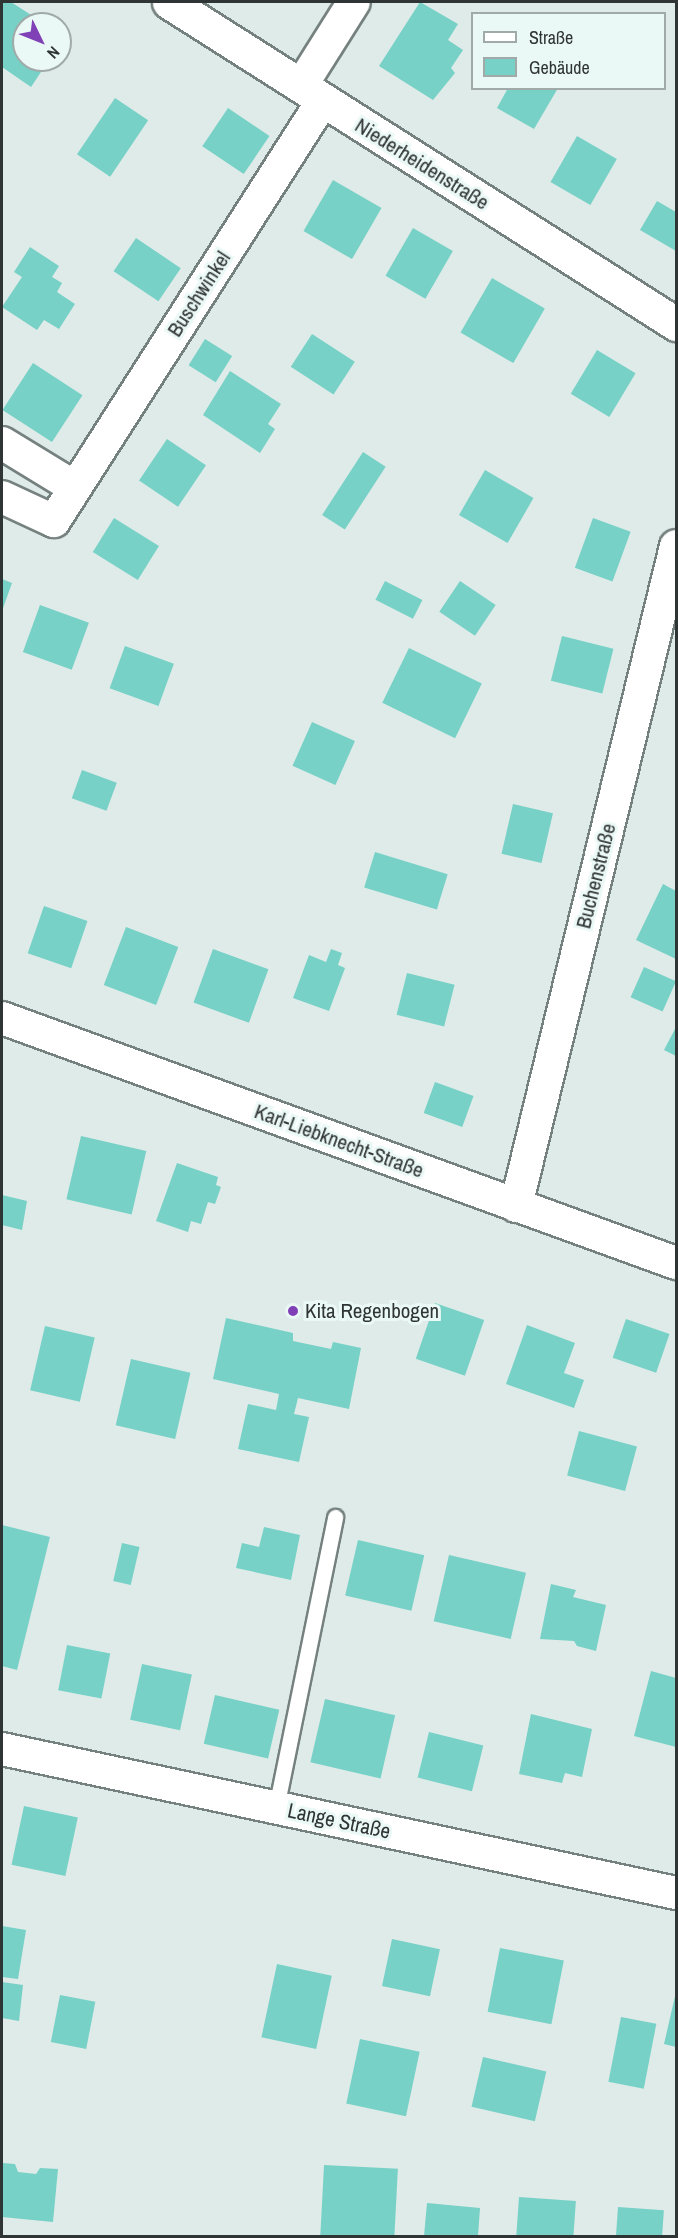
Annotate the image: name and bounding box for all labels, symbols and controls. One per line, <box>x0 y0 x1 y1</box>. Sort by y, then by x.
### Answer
north arrow <box>12 12 72 72</box>
legend <box>471 12 666 90</box>
text: Straße <box>529 25 573 50</box>
text: N <box>42 42 65 64</box>
text: Gebäude <box>529 55 590 80</box>
street label: Niederheidenstraße <box>350 113 494 215</box>
street label: Buschwinkel <box>162 247 236 341</box>
street label: Buchenstraße <box>571 821 621 931</box>
street label: Karl-Liebknecht-Straße <box>251 1099 427 1183</box>
place label: Kita Regenbogen <box>305 1298 439 1324</box>
marker: Kita Regenbogen <box>286 1304 300 1318</box>
street label: Lange Straße <box>285 1798 393 1844</box>

